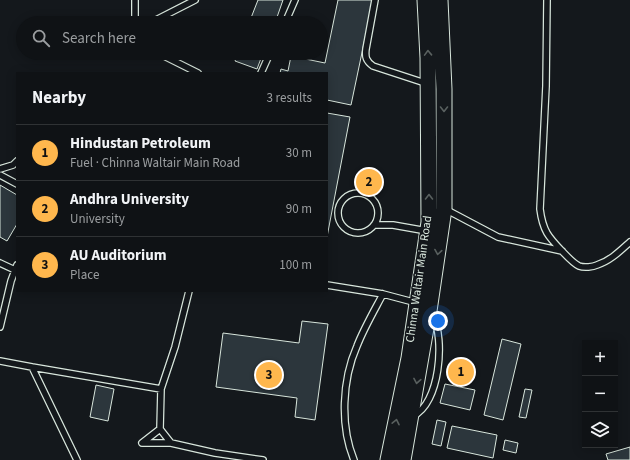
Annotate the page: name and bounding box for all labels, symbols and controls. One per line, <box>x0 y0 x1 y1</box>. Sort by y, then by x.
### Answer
search box <box>16 16 328 60</box>
icon: search <box>30 27 52 49</box>
text: Search here <box>62 28 136 49</box>
one-way arrow <box>423 50 432 56</box>
text: Nearby <box>32 86 86 110</box>
text: 3 results <box>267 89 312 107</box>
one-way arrow <box>440 106 448 112</box>
text: Hindustan Petroleum <box>70 133 211 154</box>
text: 1 <box>42 144 48 162</box>
text: 30 m <box>286 144 312 162</box>
text: Fuel · Chinna Waltair Main Road <box>70 154 240 172</box>
pin: 2 <box>356 167 382 197</box>
text: Andhra University <box>70 189 189 210</box>
one-way arrow <box>425 194 433 200</box>
text: 2 <box>42 200 48 218</box>
text: 90 m <box>286 200 312 218</box>
text: University <box>70 210 125 228</box>
street label: Chinna Waltair Main Road <box>402 214 436 344</box>
text: AU Auditorium <box>70 245 167 266</box>
one-way arrow <box>434 249 443 255</box>
text: 3 <box>42 256 48 274</box>
text: 100 m <box>279 256 312 274</box>
text: Place <box>70 266 99 284</box>
your location <box>428 311 448 331</box>
map controls <box>582 340 618 448</box>
button: + <box>582 340 618 376</box>
pin: 1 <box>448 357 474 387</box>
pin: 3 <box>256 360 282 390</box>
button: − <box>582 376 618 412</box>
one-way arrow <box>413 378 422 384</box>
button: layers <box>582 412 618 448</box>
one-way arrow <box>391 419 399 425</box>

